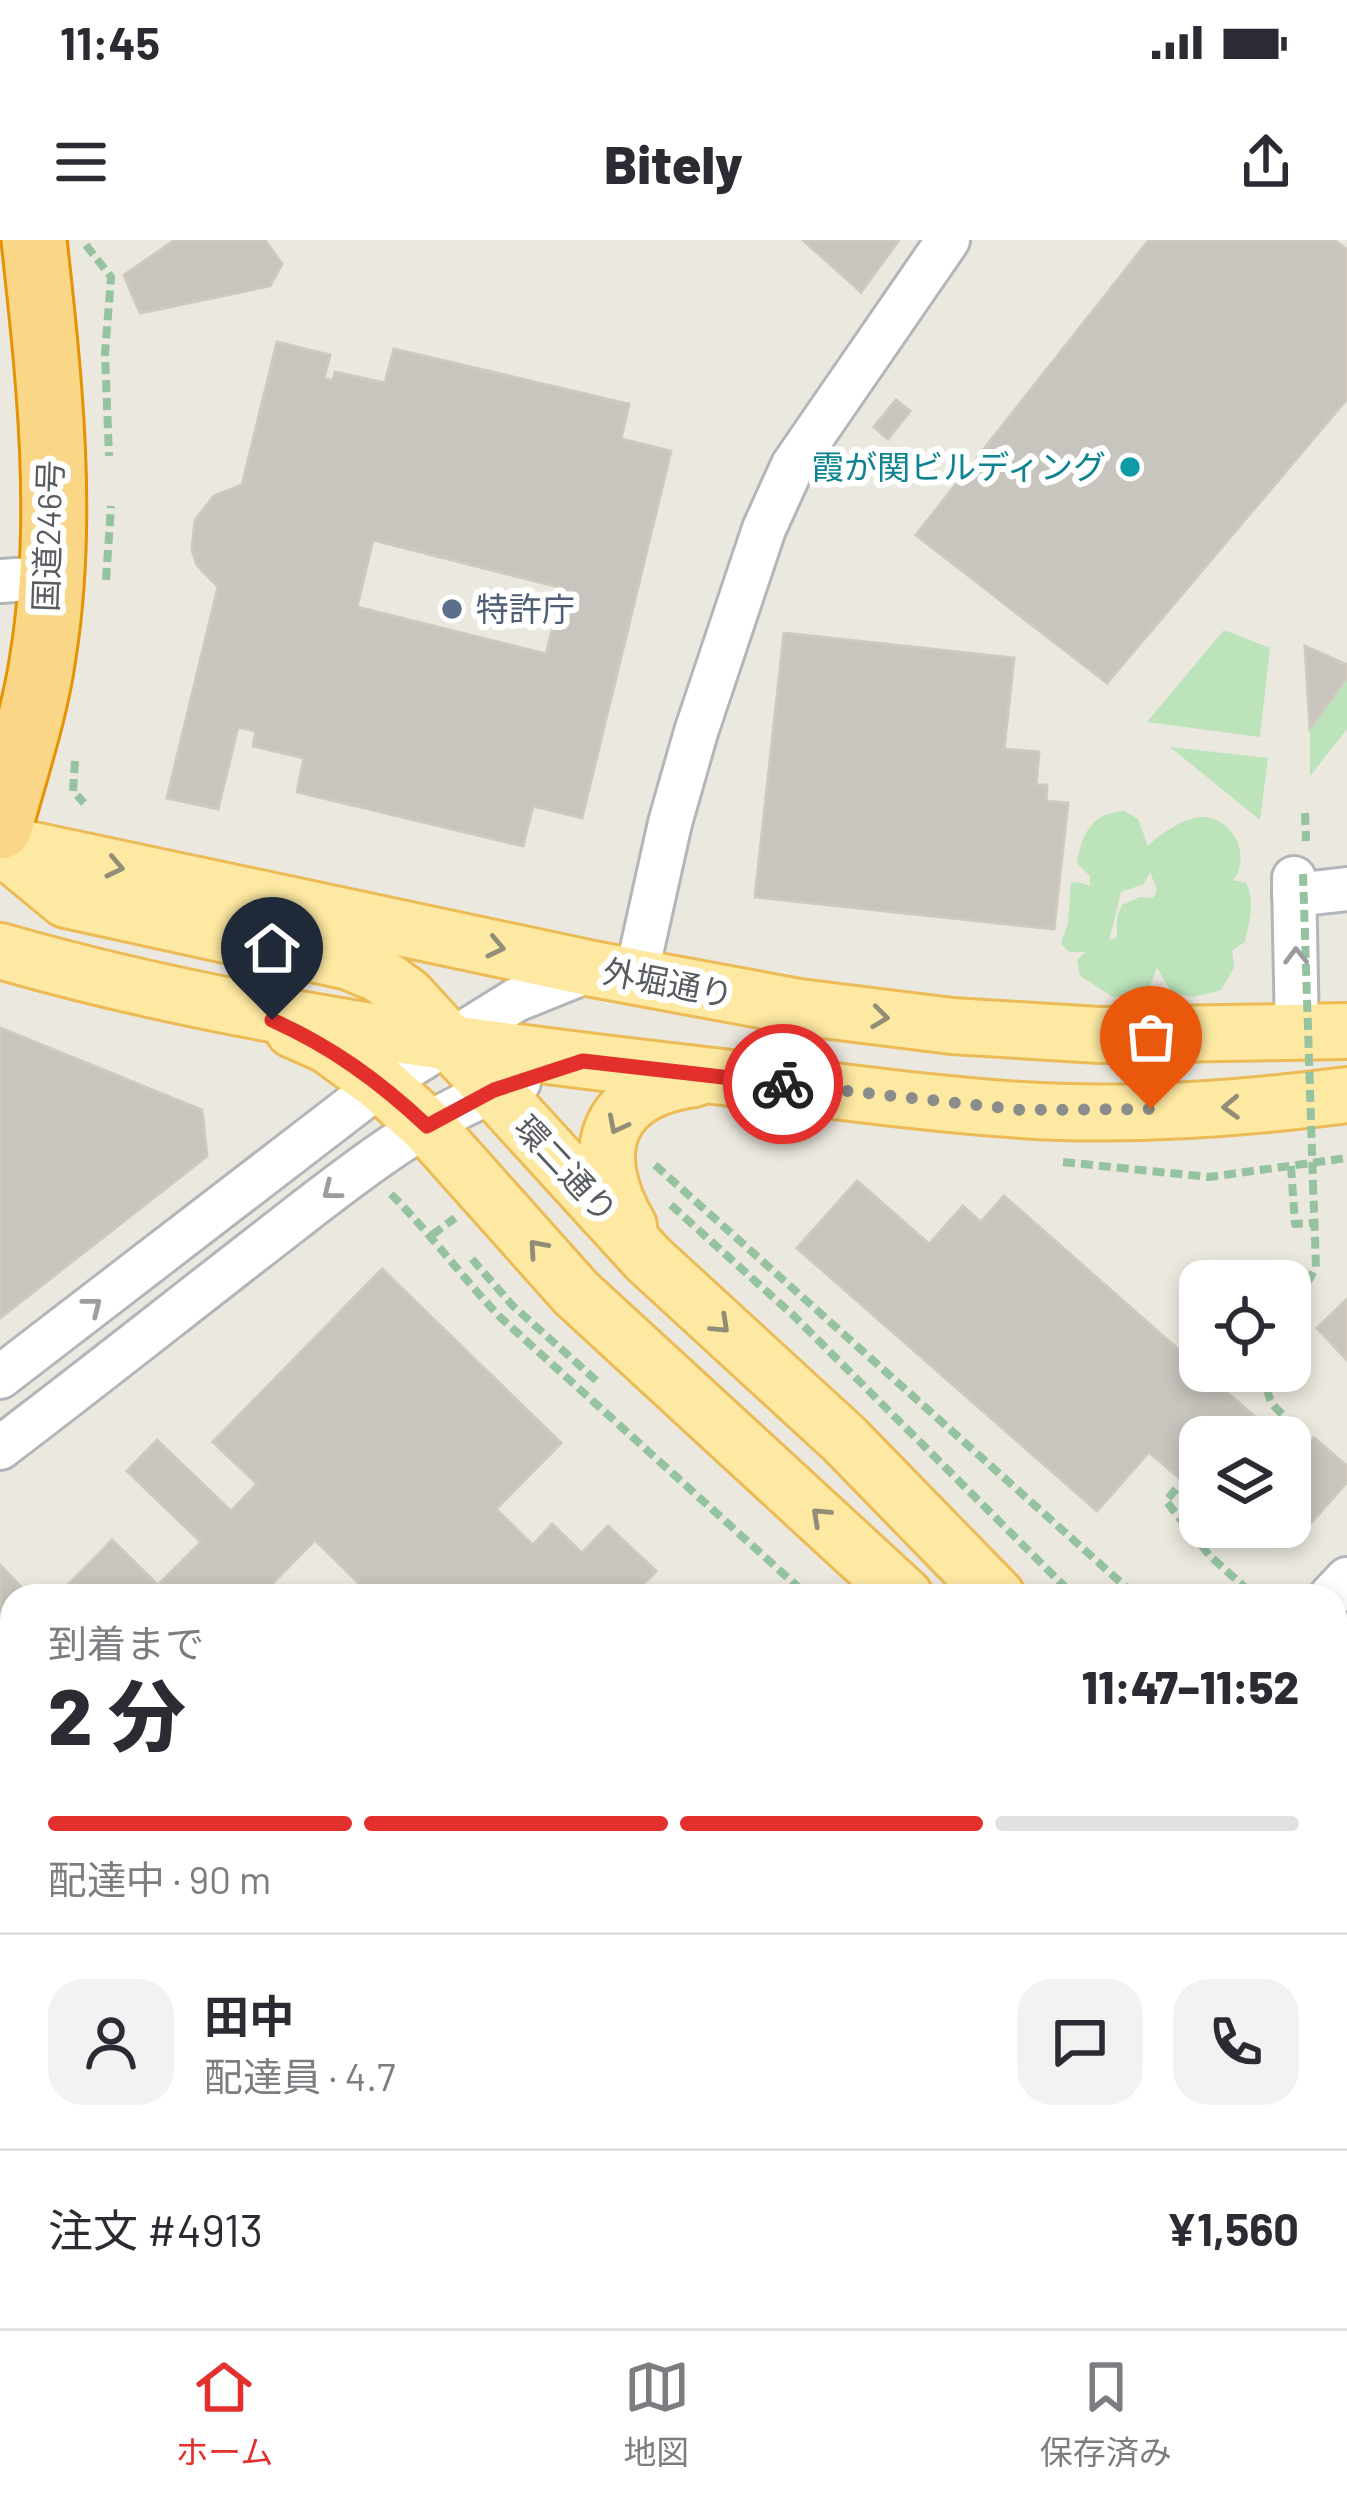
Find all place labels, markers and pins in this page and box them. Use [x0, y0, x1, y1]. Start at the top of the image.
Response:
place label: 霞が関ビルディング [811, 446, 1106, 486]
marker: 霞が関ビルディング [1117, 454, 1143, 480]
place label: 特許庁 [476, 588, 575, 628]
marker: 特許庁 [439, 596, 465, 622]
pin [221, 897, 323, 1020]
pin [1100, 986, 1202, 1109]

